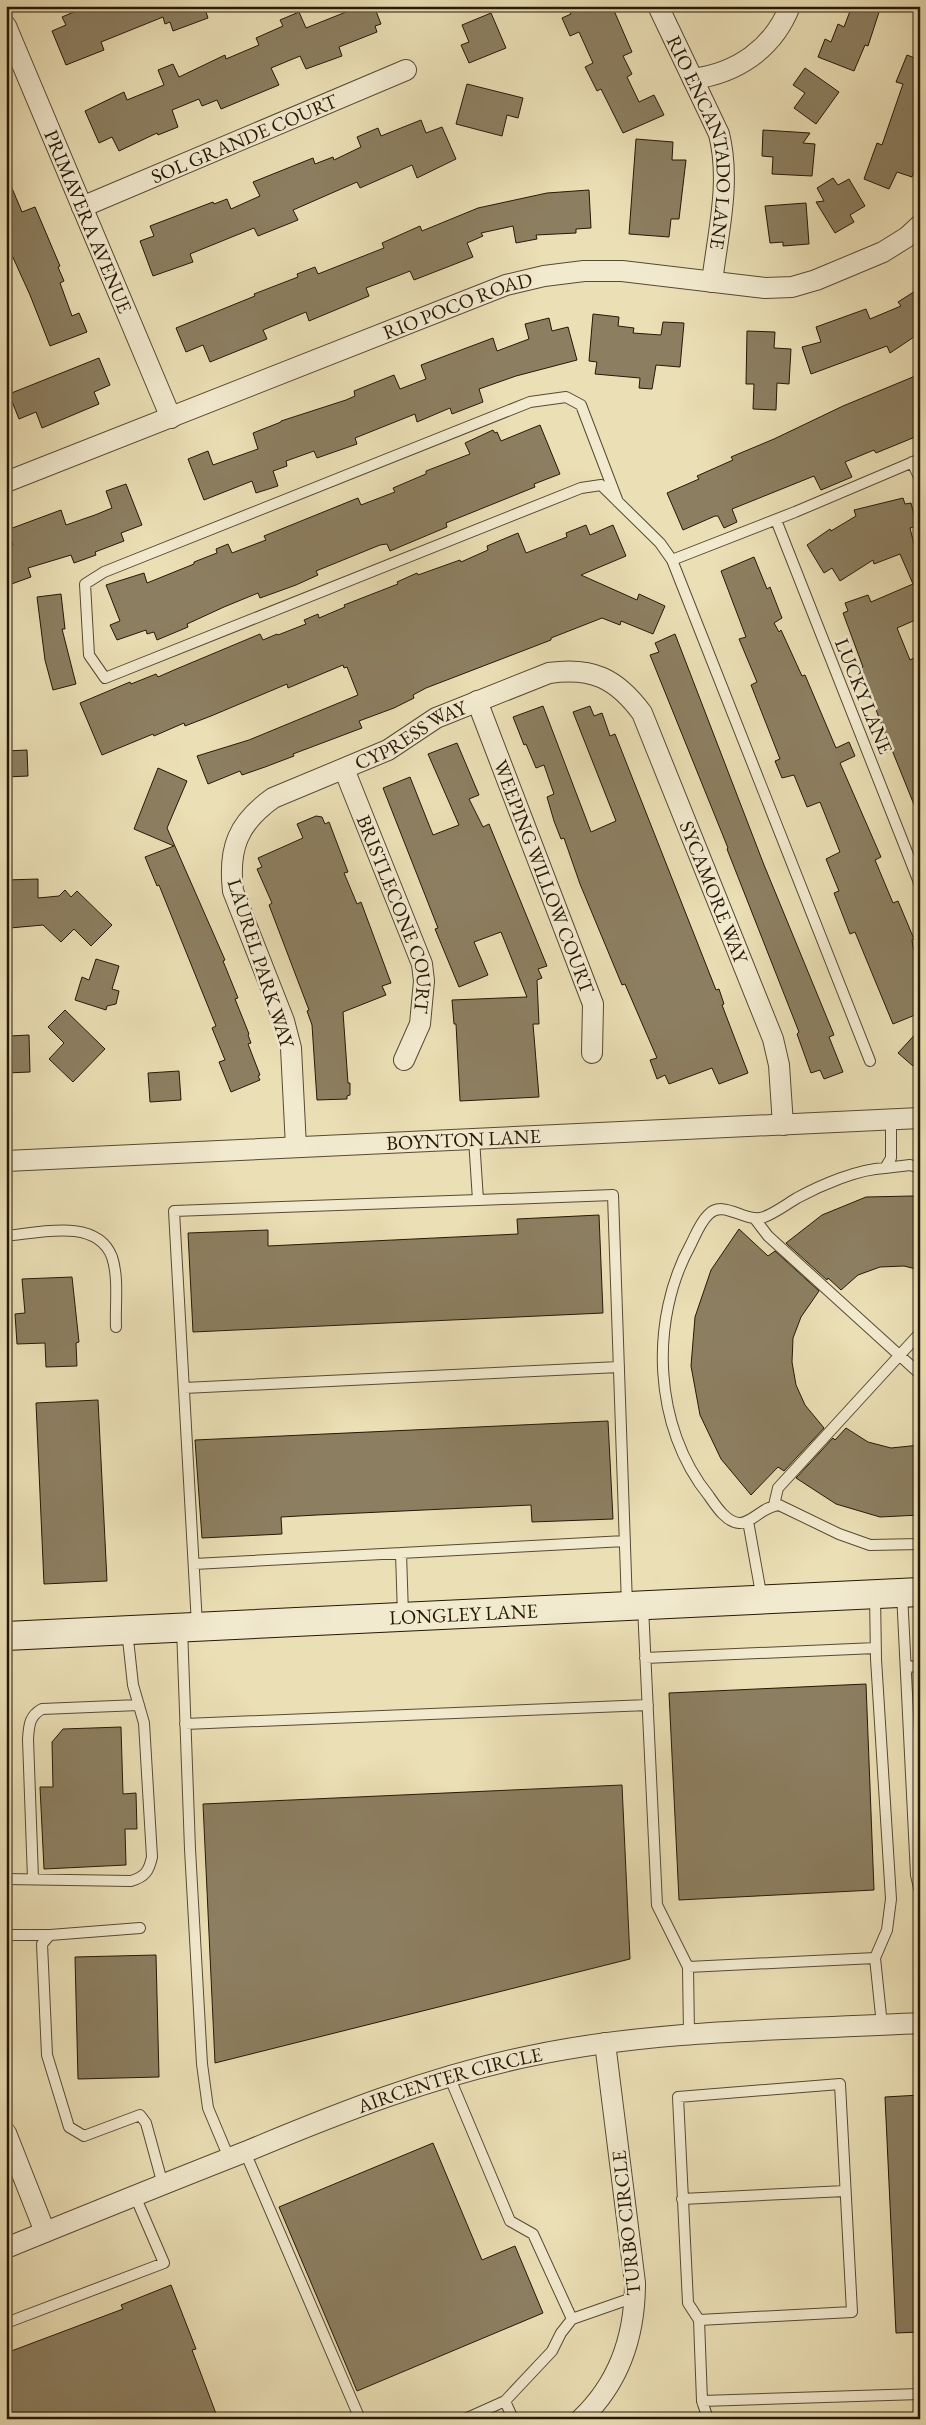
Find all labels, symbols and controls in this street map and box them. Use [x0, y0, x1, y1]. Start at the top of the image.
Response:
street label: RIO ENCANTADO LANE [661, 31, 737, 251]
street label: SOL GRANDE COURT [147, 87, 342, 189]
street label: PRIMAVERA AVENUE [38, 126, 138, 317]
street label: RIO POCO ROAD [379, 266, 535, 345]
street label: LUCKY LANE [829, 634, 899, 758]
street label: CYPRESS WAY [350, 694, 472, 776]
street label: WEEPING WILLOW COURT [488, 756, 601, 998]
street label: BRISTLECONE COURT [351, 811, 438, 1015]
street label: SYCAMORE WAY [674, 817, 755, 968]
street label: LAUREL PARK WAY [221, 875, 301, 1052]
street label: BOYNTON LANE [386, 1123, 541, 1156]
street label: LONGLEY LANE [389, 1597, 538, 1631]
street label: AIRCENTER CIRCLE [353, 2041, 544, 2120]
street label: TURBO CIRCLE [605, 2149, 647, 2297]

